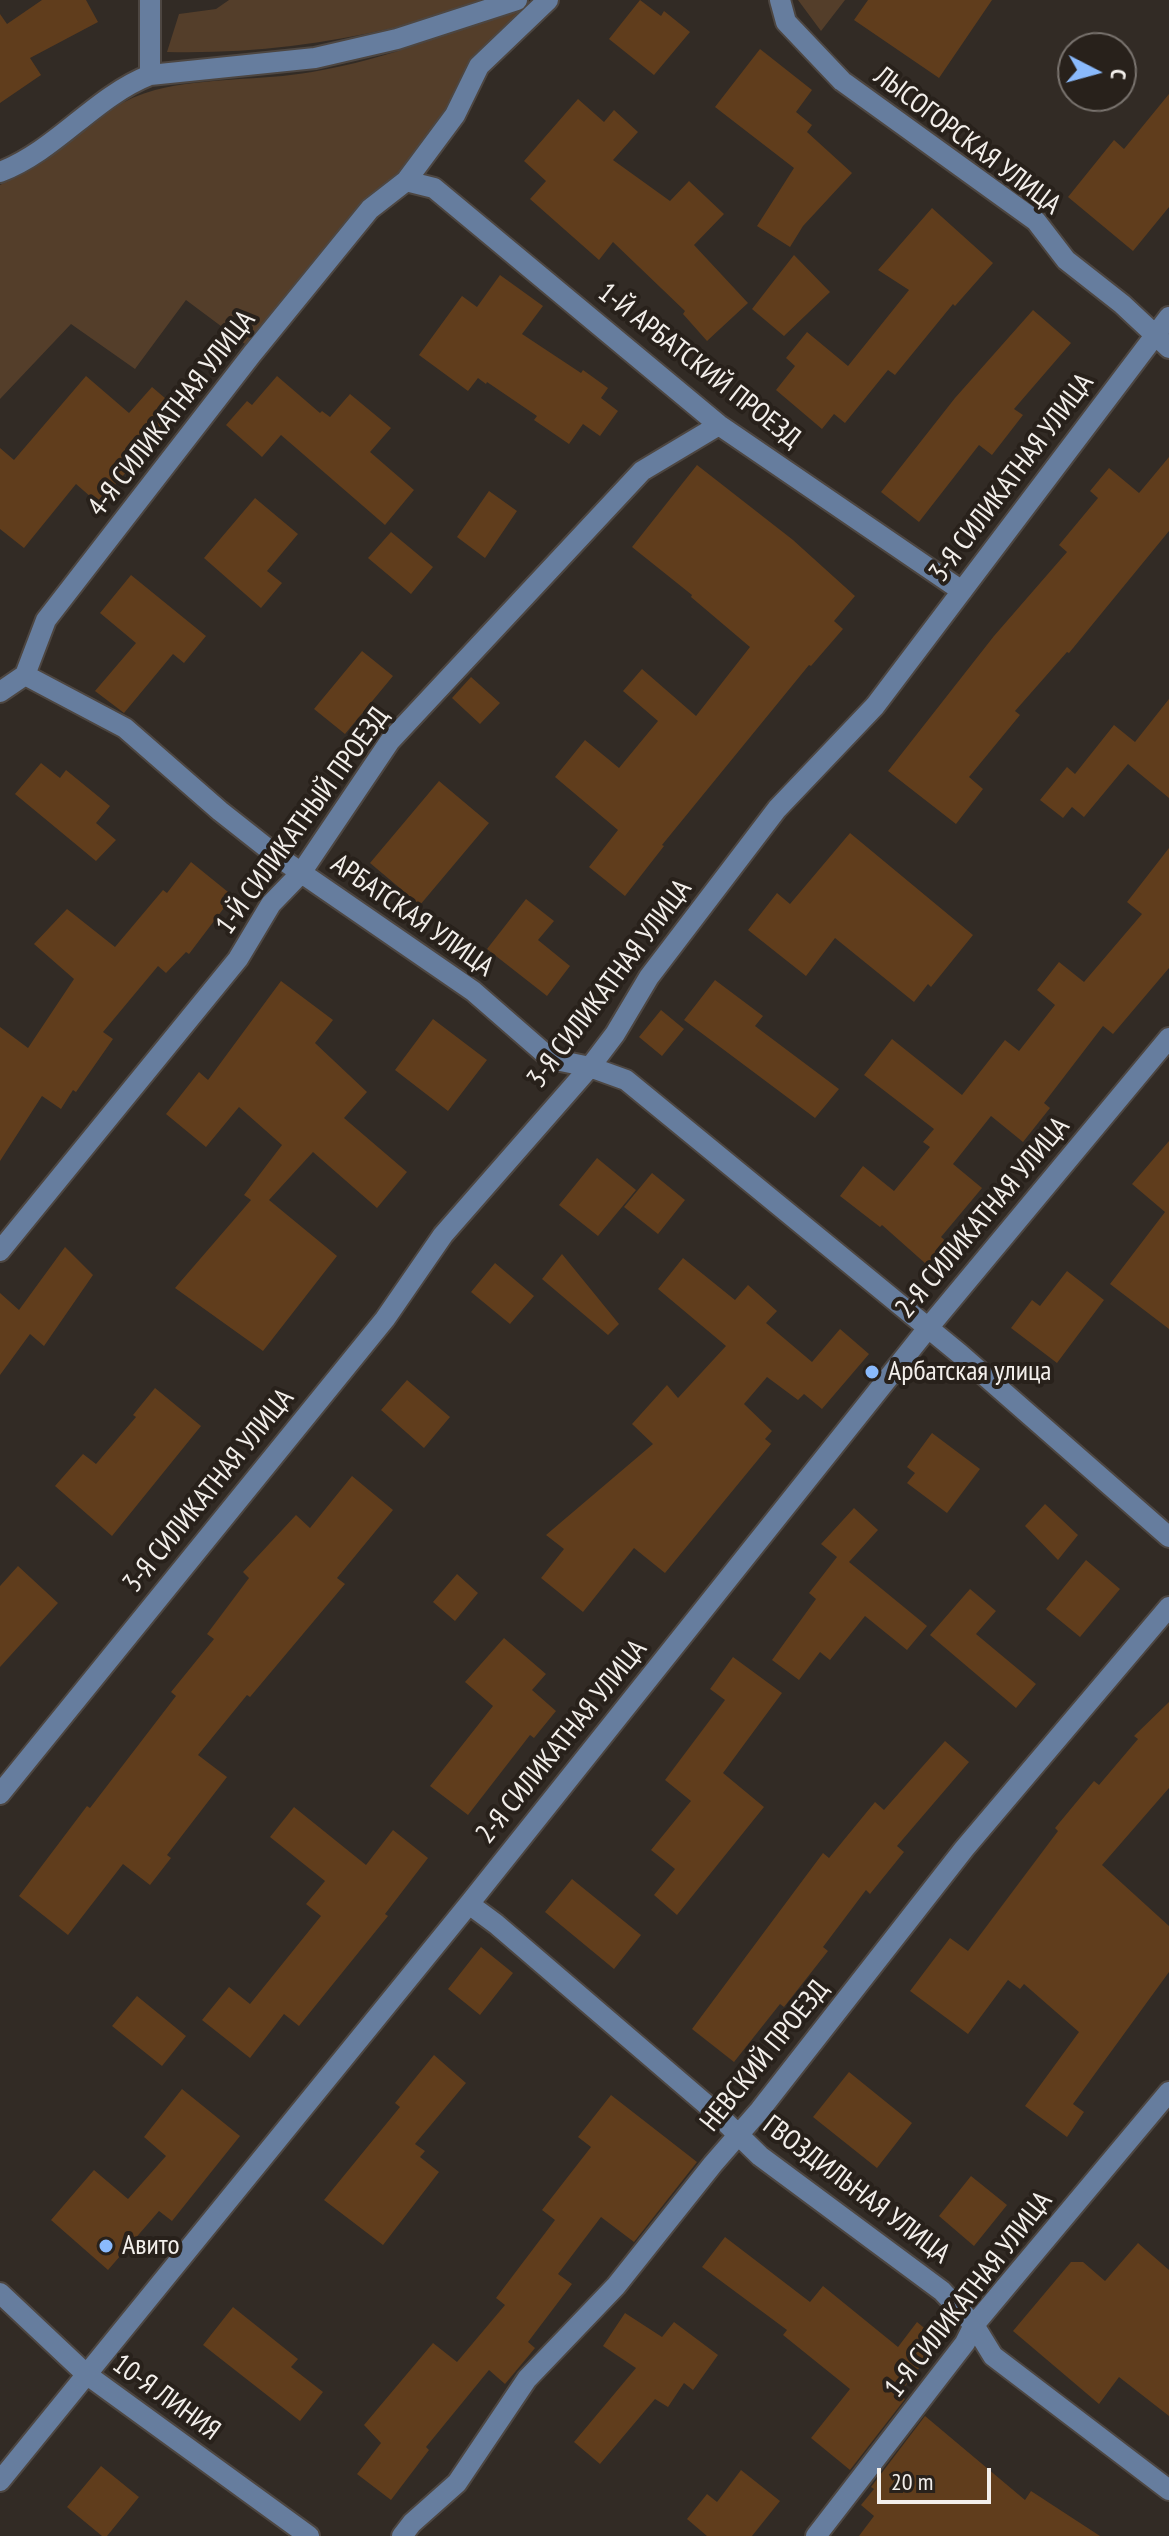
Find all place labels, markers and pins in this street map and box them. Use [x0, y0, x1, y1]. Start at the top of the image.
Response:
place label: Арбатская улица [888, 1355, 1052, 1389]
marker: Арбатская улица [863, 1363, 881, 1381]
place label: Авито [122, 2229, 180, 2263]
marker: Авито [97, 2237, 115, 2255]

